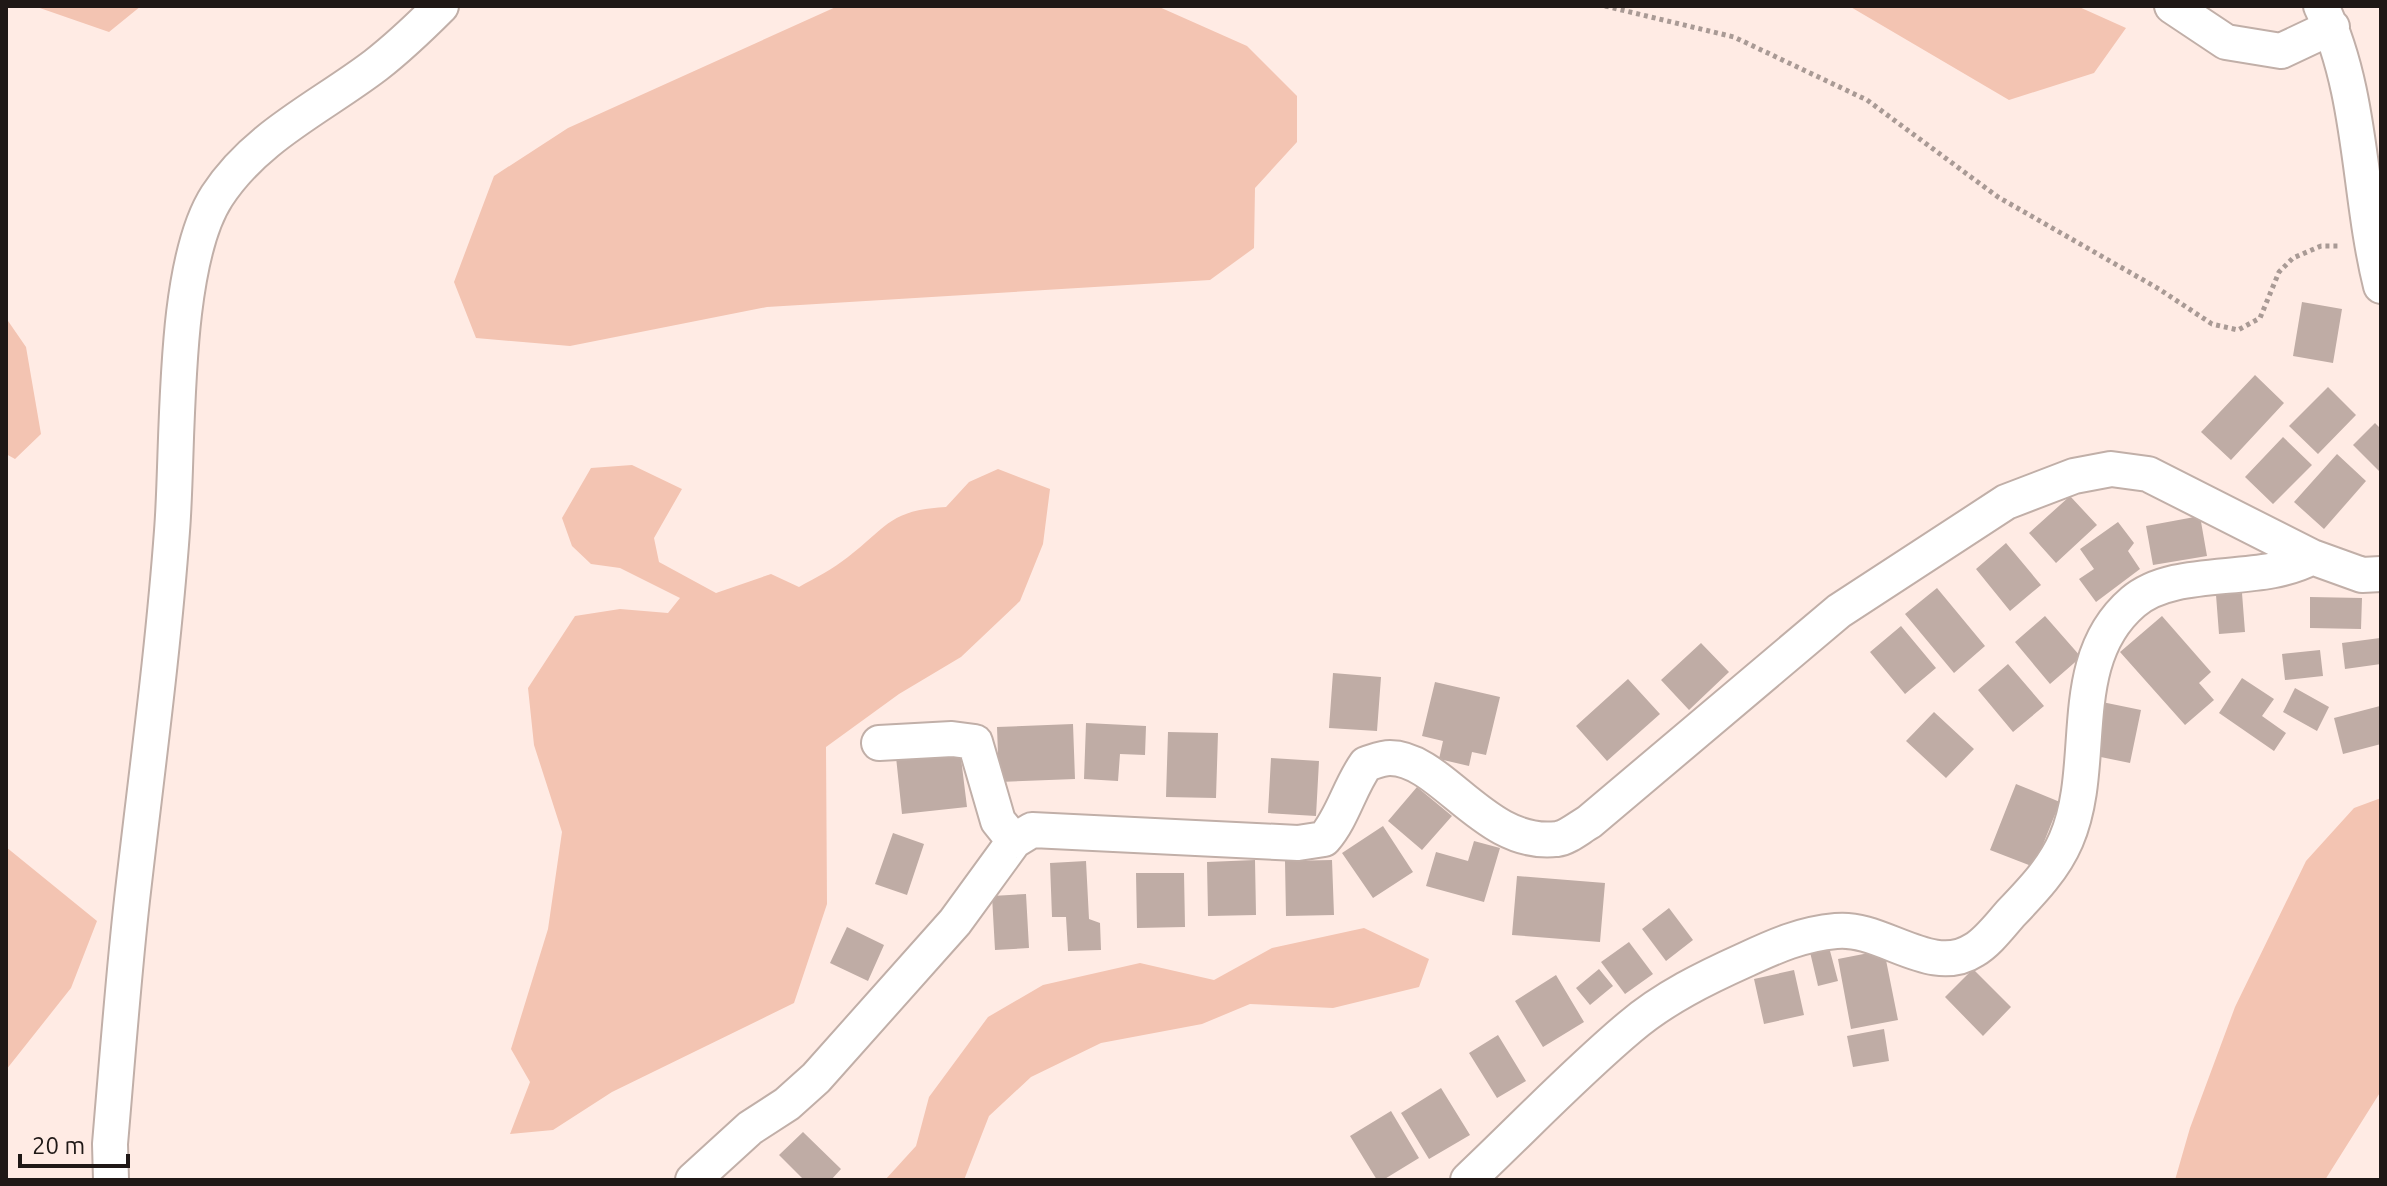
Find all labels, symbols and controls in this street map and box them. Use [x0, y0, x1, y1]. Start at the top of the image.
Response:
scale bar [20, 1118, 128, 1168]
text: 20 m [32, 1132, 85, 1159]

